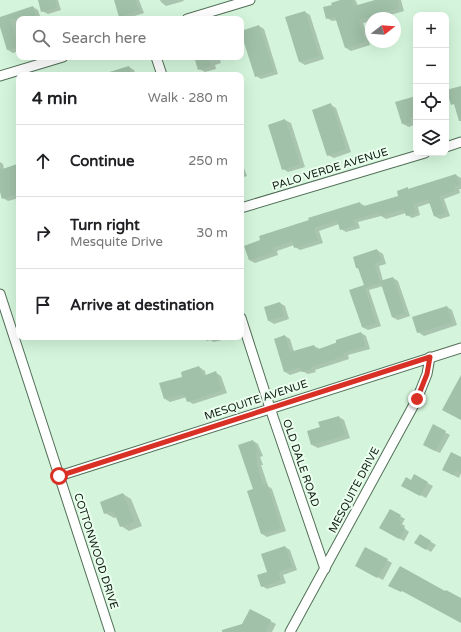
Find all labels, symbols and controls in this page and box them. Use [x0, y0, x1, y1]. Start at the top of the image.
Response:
north arrow [365, 12, 401, 48]
map controls [413, 12, 449, 156]
button: + [413, 12, 449, 48]
search box [16, 16, 244, 60]
icon: search [30, 27, 52, 49]
text: Search here [62, 29, 146, 47]
button: − [413, 48, 449, 84]
button: locate [413, 84, 449, 120]
text: 4 min [32, 88, 77, 109]
text: Walk · 280 m [148, 90, 228, 106]
button: layers [413, 120, 449, 156]
street label: PALO VERDE AVENUE [271, 145, 389, 193]
icon: ahead [32, 150, 54, 172]
text: Continue [70, 152, 134, 170]
text: 250 m [188, 153, 228, 169]
text: Turn right [70, 216, 140, 234]
icon: right [32, 222, 54, 244]
text: 30 m [196, 225, 228, 241]
text: Mesquite Drive [70, 234, 163, 250]
icon: arrive [32, 294, 54, 316]
text: Arrive at destination [70, 296, 214, 314]
street label: MESQUITE AVENUE [203, 377, 309, 423]
route end [408, 390, 426, 408]
street label: OLD DALE ROAD [280, 417, 322, 509]
street label: MESQUITE DRIVE [326, 445, 382, 535]
route start [50, 467, 68, 485]
street label: COTTONWOOD DRIVE [71, 491, 121, 611]

